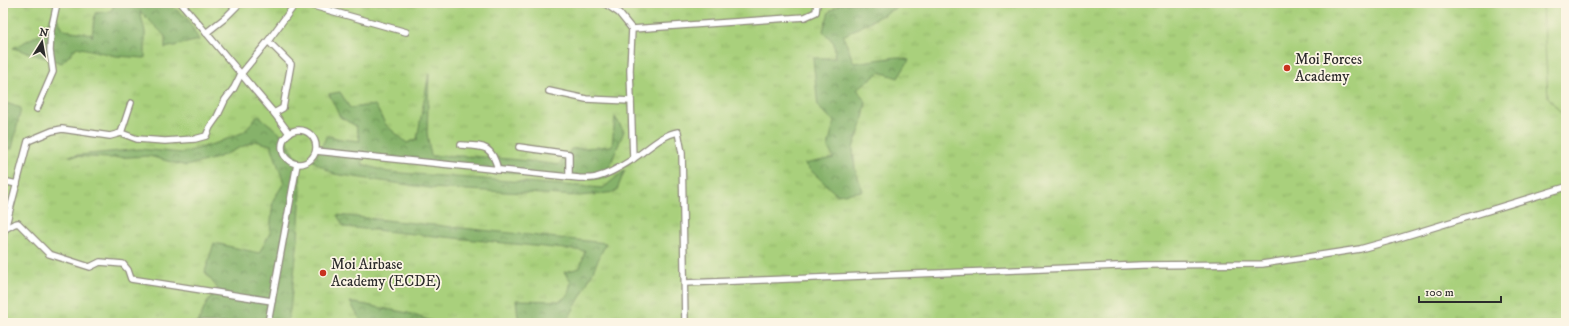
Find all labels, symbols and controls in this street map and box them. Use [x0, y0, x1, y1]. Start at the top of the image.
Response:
north arrow [22, 22, 62, 62]
text: N [38, 25, 49, 41]
place label: Moi Forces Academy [1295, 50, 1362, 86]
marker: Moi Forces Academy [1282, 63, 1292, 73]
place label: Moi Airbase Academy (ECDE) [331, 255, 441, 291]
marker: Moi Airbase Academy (ECDE) [318, 268, 328, 278]
scale bar [1419, 278, 1501, 304]
text: 100 m [1425, 285, 1454, 300]

